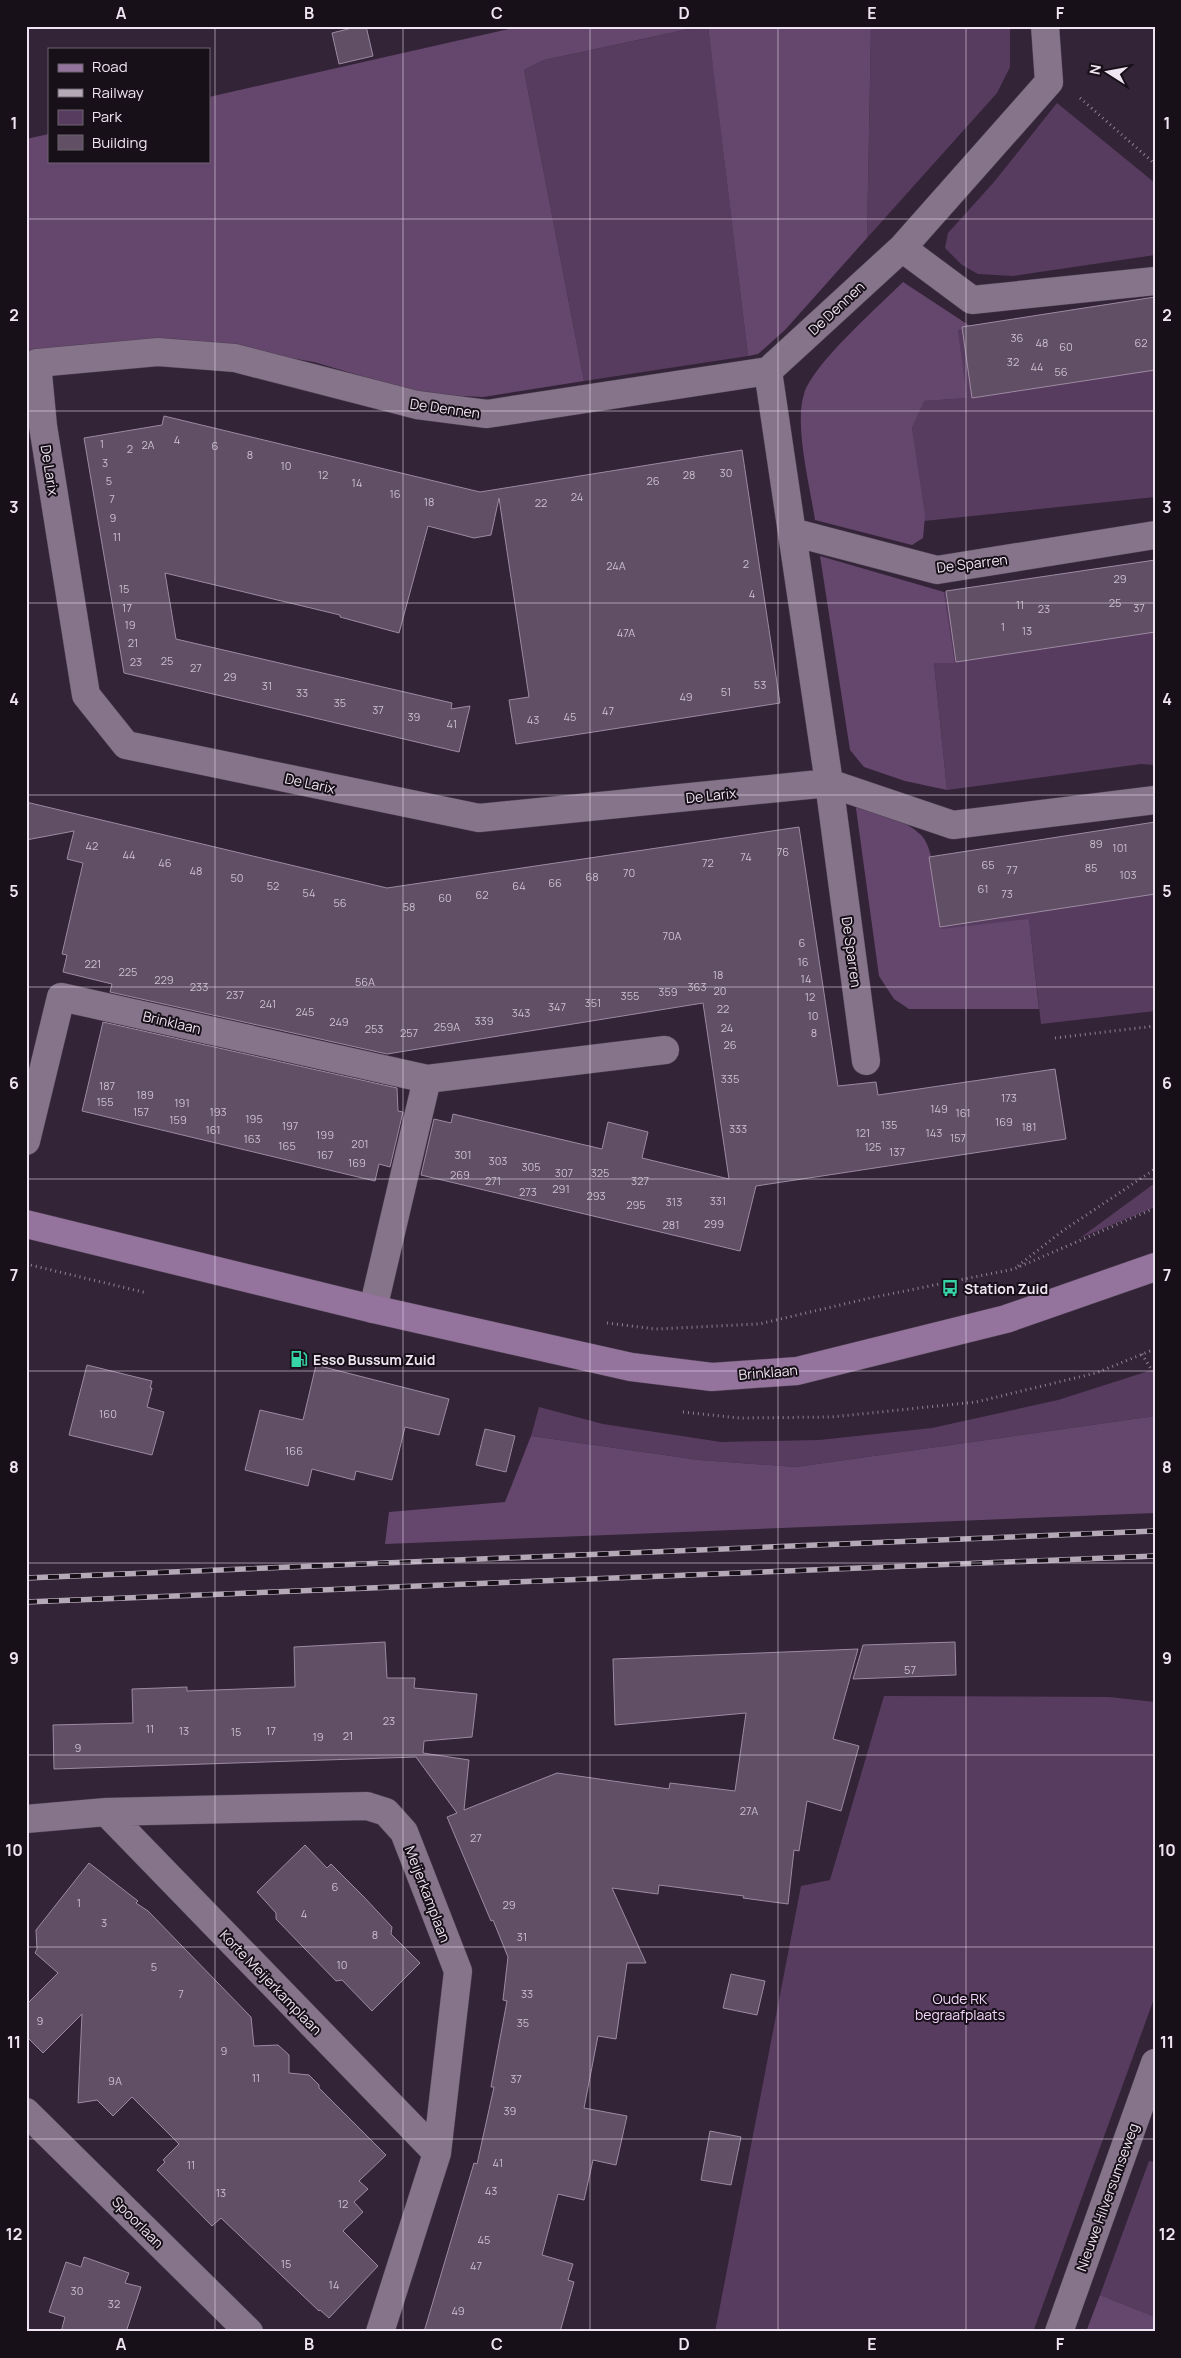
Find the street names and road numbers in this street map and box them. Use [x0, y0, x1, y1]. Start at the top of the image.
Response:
street label: De Dennen [804, 277, 868, 339]
street label: De Dennen [409, 394, 481, 422]
street label: De Larix [37, 443, 63, 497]
street label: De Sparren [935, 549, 1009, 577]
street label: De Larix [283, 768, 338, 798]
street label: De Larix [685, 783, 738, 807]
street label: De Sparren [838, 915, 866, 989]
street label: Brinklaan [141, 1006, 203, 1038]
street label: Brinklaan [738, 1360, 798, 1384]
street label: Meijerkamplaan [401, 1843, 455, 1945]
street label: Korte Meijerkamplaan [216, 1925, 326, 2039]
street label: Nieuwe Hilversumseweg [1071, 2120, 1143, 2274]
street label: Spoorlaan [108, 2192, 168, 2252]

